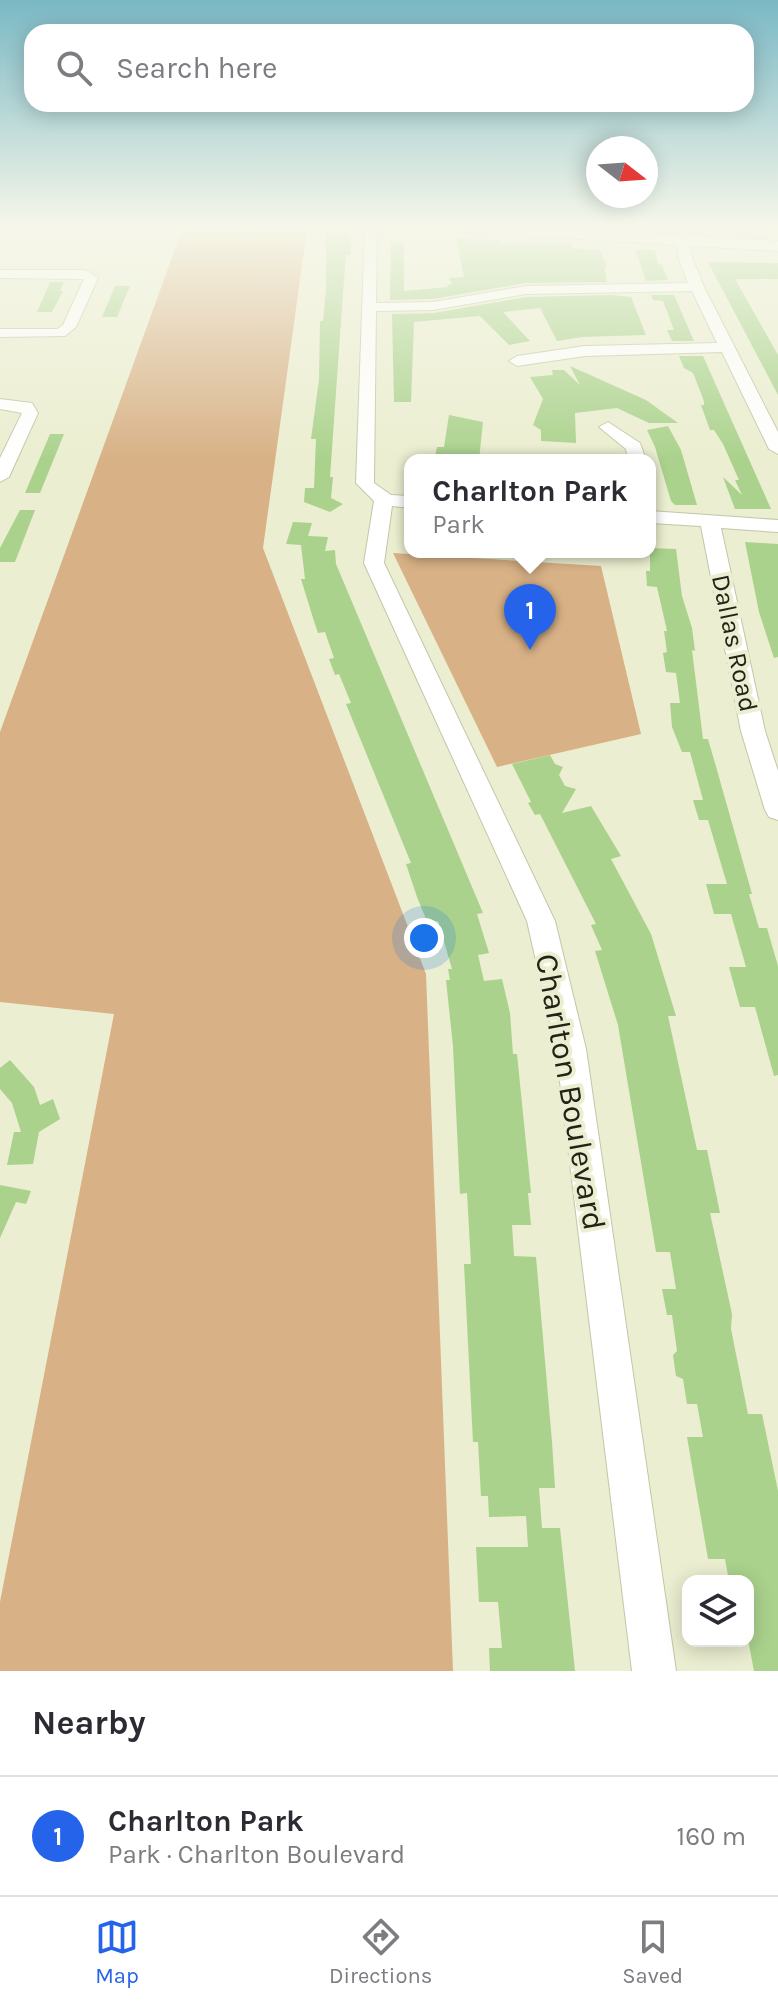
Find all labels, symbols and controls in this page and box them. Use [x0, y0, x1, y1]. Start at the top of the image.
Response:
search box [24, 24, 754, 112]
icon: search [52, 46, 96, 90]
text: Search here [116, 50, 277, 86]
north arrow [586, 136, 658, 208]
popup [404, 454, 656, 558]
text: Charlton Park [432, 473, 628, 509]
text: Park [432, 509, 485, 540]
street label: Dallas Road [705, 571, 764, 715]
pin: 1 [504, 584, 556, 650]
your location [404, 918, 444, 958]
street label: Charlton Boulevard [528, 951, 613, 1233]
map controls [682, 1575, 754, 1647]
button: layers [682, 1575, 754, 1647]
text: Nearby [32, 1703, 146, 1743]
text: Charlton Park [108, 1803, 304, 1839]
text: 1 [53, 1821, 63, 1852]
text: 160 m [677, 1821, 746, 1852]
text: Park · Charlton Boulevard [108, 1839, 405, 1870]
tab: Map [95, 1915, 139, 1989]
tab: Directions [329, 1915, 432, 1989]
tab: Saved [622, 1915, 683, 1989]

